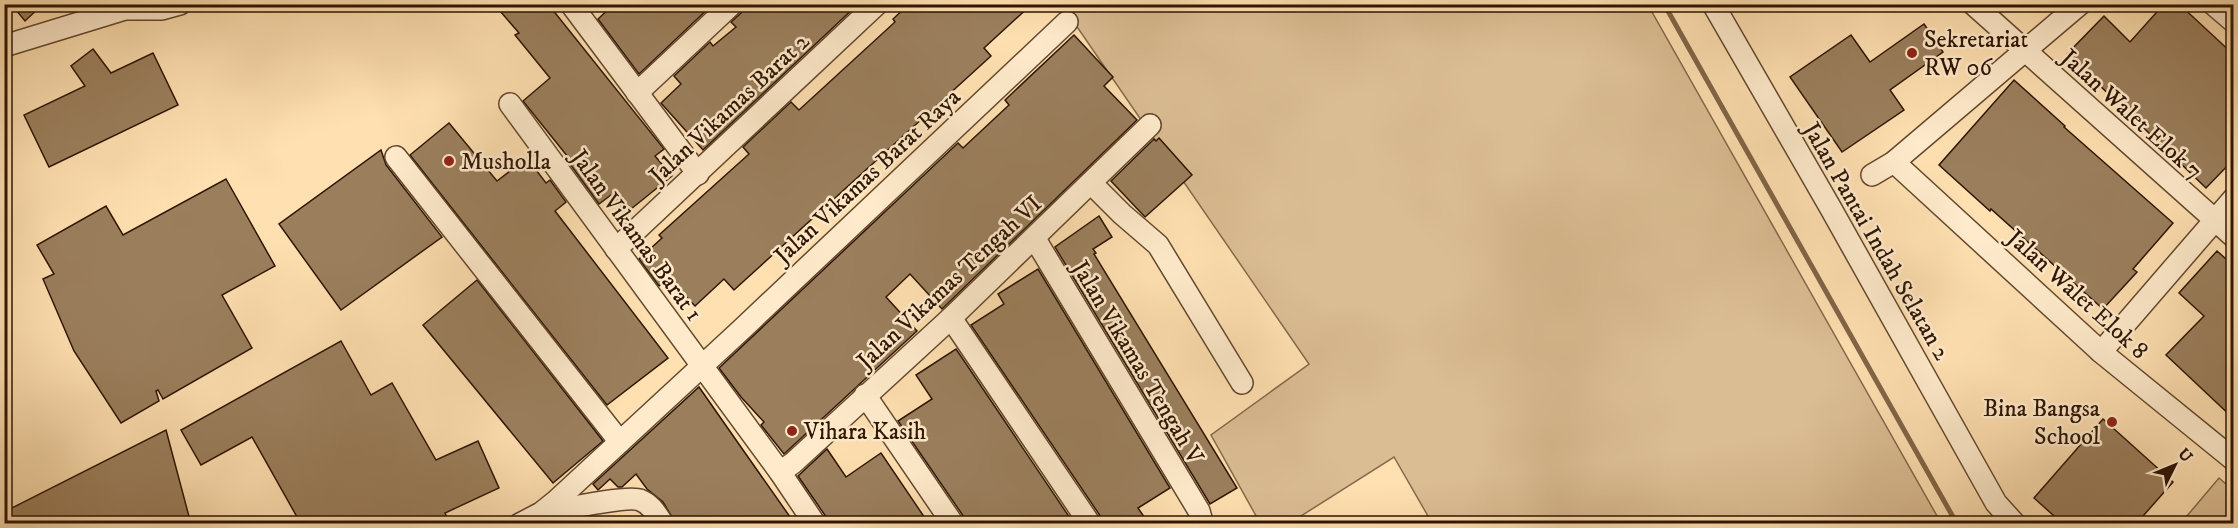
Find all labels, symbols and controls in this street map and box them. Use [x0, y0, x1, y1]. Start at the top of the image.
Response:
place label: Sekretariat RW 06 [1924, 25, 2028, 83]
street label: Jalan Vikamas Barat 2 [642, 27, 816, 192]
street label: Jalan Walet Elok 7 [2053, 42, 2208, 186]
marker: Sekretariat RW 06 [1905, 46, 1919, 60]
street label: Jalan Vikamas Barat Raya [767, 82, 968, 272]
street label: Jalan Pantai Indah Selatan 2 [1795, 115, 1957, 366]
street label: Jalan Vikamas Barat 1 [563, 142, 709, 327]
place label: Musholla [461, 147, 552, 177]
marker: Musholla [442, 154, 456, 168]
street label: Jalan Vikamas Tengah VI [850, 189, 1048, 378]
street label: Jalan Walet Elok 8 [1999, 222, 2154, 366]
street label: Jalan Vikamas Tengah V [1063, 254, 1210, 470]
place label: Bina Bangsa School [1983, 394, 2101, 452]
marker: Bina Bangsa School [2105, 415, 2119, 429]
place label: Vihara Kasih [803, 417, 927, 447]
marker: Vihara Kasih [785, 424, 799, 438]
north arrow [2145, 435, 2205, 495]
text: U [2174, 444, 2197, 467]

